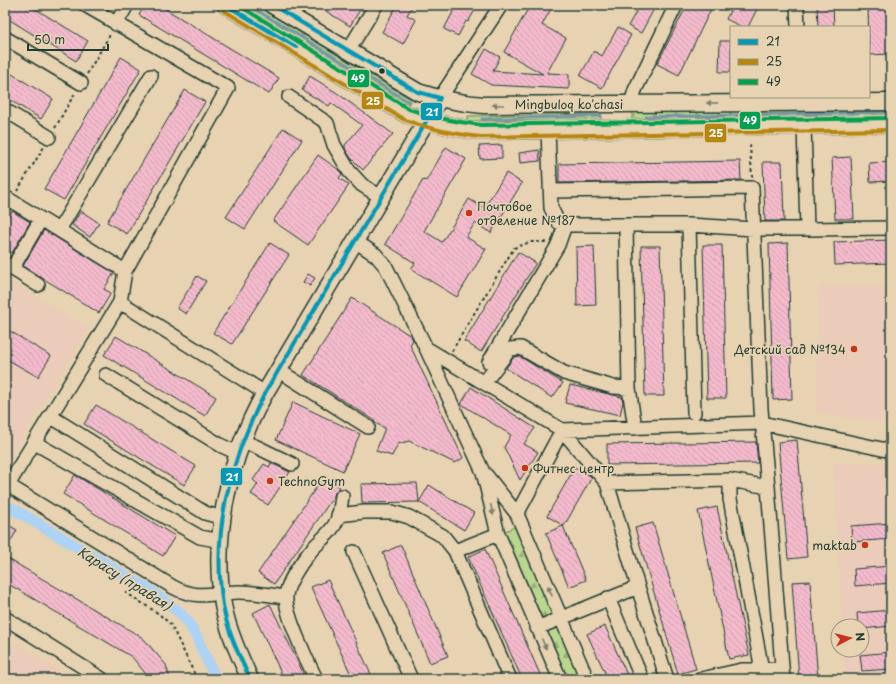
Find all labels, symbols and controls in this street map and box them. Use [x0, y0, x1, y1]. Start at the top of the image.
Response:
scale bar [28, 26, 108, 52]
legend [730, 26, 870, 98]
text: 50 m [34, 30, 65, 48]
text: 21 [766, 32, 780, 50]
text: 25 [766, 52, 782, 70]
unlabelled marker [377, 66, 387, 76]
line badge: 49 [347, 69, 370, 88]
text: 49 [351, 69, 365, 86]
text: 49 [766, 72, 781, 90]
line badge: 25 [361, 91, 384, 110]
text: 25 [366, 92, 380, 109]
street label: Mingbuloq ko'chasi [515, 95, 623, 113]
one-way arrow [705, 100, 718, 106]
line badge: 21 [420, 102, 443, 121]
one-way arrow [491, 102, 504, 108]
text: 21 [426, 103, 438, 120]
line badge: 49 [739, 111, 761, 130]
text: 49 [743, 111, 757, 128]
line badge: 25 [704, 123, 727, 143]
text: 25 [709, 124, 723, 141]
place label: Почтовое отделение №187 [477, 197, 575, 229]
marker: Почтовое отделение №187 [464, 208, 474, 218]
place label: Детский сад №134 [733, 340, 846, 358]
marker: Детский сад №134 [849, 344, 859, 354]
place label: Фитнес центр [533, 459, 614, 477]
marker: Фитнес центр [520, 463, 530, 473]
line badge: 21 [220, 467, 243, 486]
text: 21 [226, 468, 238, 485]
place label: TechnoGym [278, 472, 345, 490]
marker: TechnoGym [265, 476, 275, 486]
one-way arrow [490, 504, 496, 517]
place label: maktab [812, 536, 857, 554]
marker: maktab [860, 540, 870, 550]
water label: Карасу (правая) [74, 542, 176, 615]
one-way arrow [547, 586, 553, 597]
north arrow [830, 618, 870, 658]
text: N [851, 631, 869, 642]
one-way arrow [542, 639, 548, 651]

